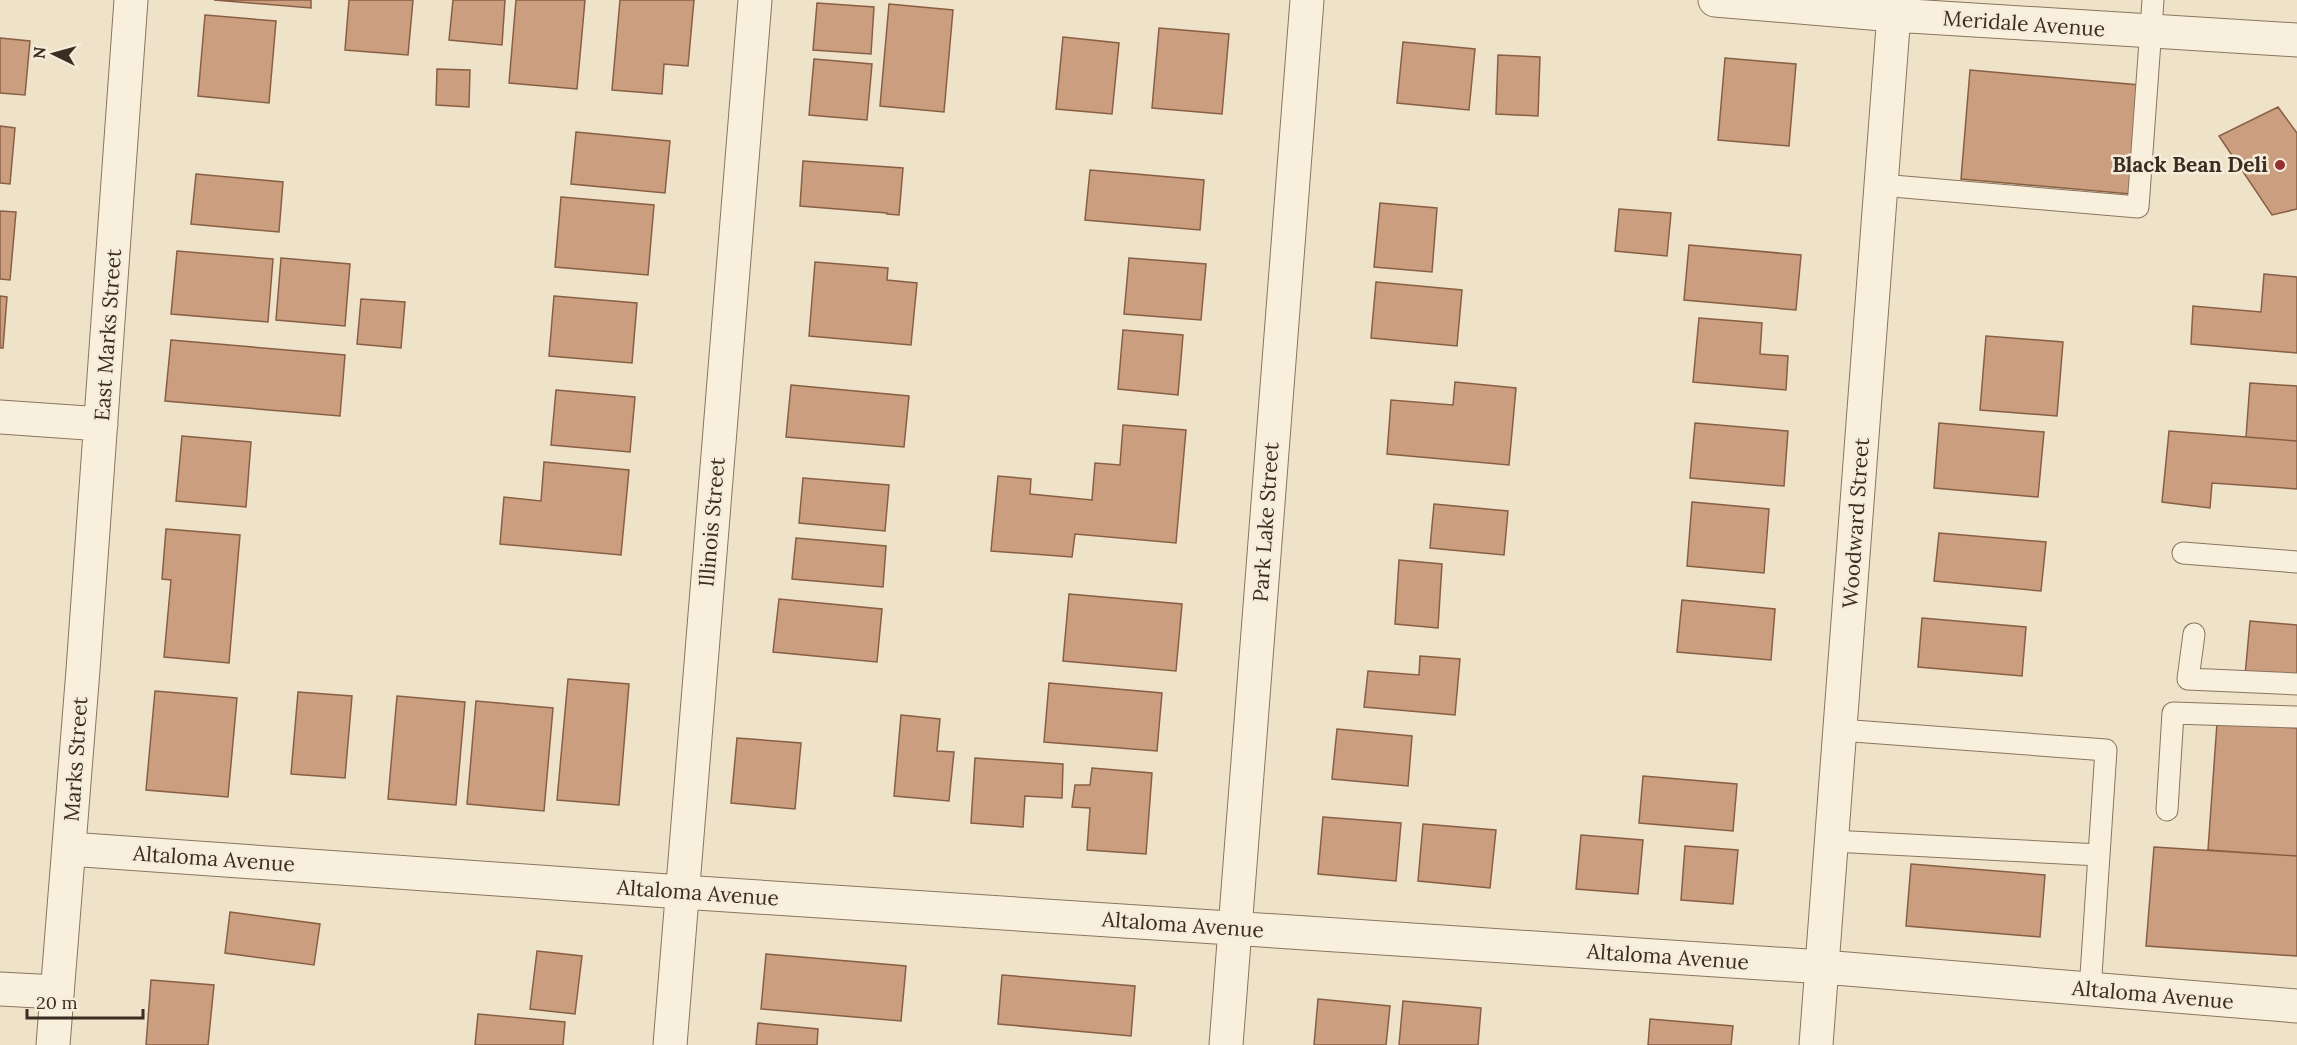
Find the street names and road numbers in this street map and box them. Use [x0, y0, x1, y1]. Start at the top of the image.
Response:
street label: Meridale Avenue [1942, 4, 2106, 43]
street label: East Marks Street [88, 247, 127, 422]
street label: Woodward Street [1836, 436, 1875, 609]
street label: Park Lake Street [1246, 440, 1285, 603]
street label: Illinois Street [692, 455, 731, 588]
street label: Marks Street [58, 695, 93, 822]
street label: Altaloma Avenue [131, 839, 296, 878]
street label: Altaloma Avenue [615, 873, 780, 912]
street label: Altaloma Avenue [1100, 905, 1265, 944]
street label: Altaloma Avenue [1585, 937, 1750, 976]
street label: Altaloma Avenue [2070, 974, 2235, 1015]

